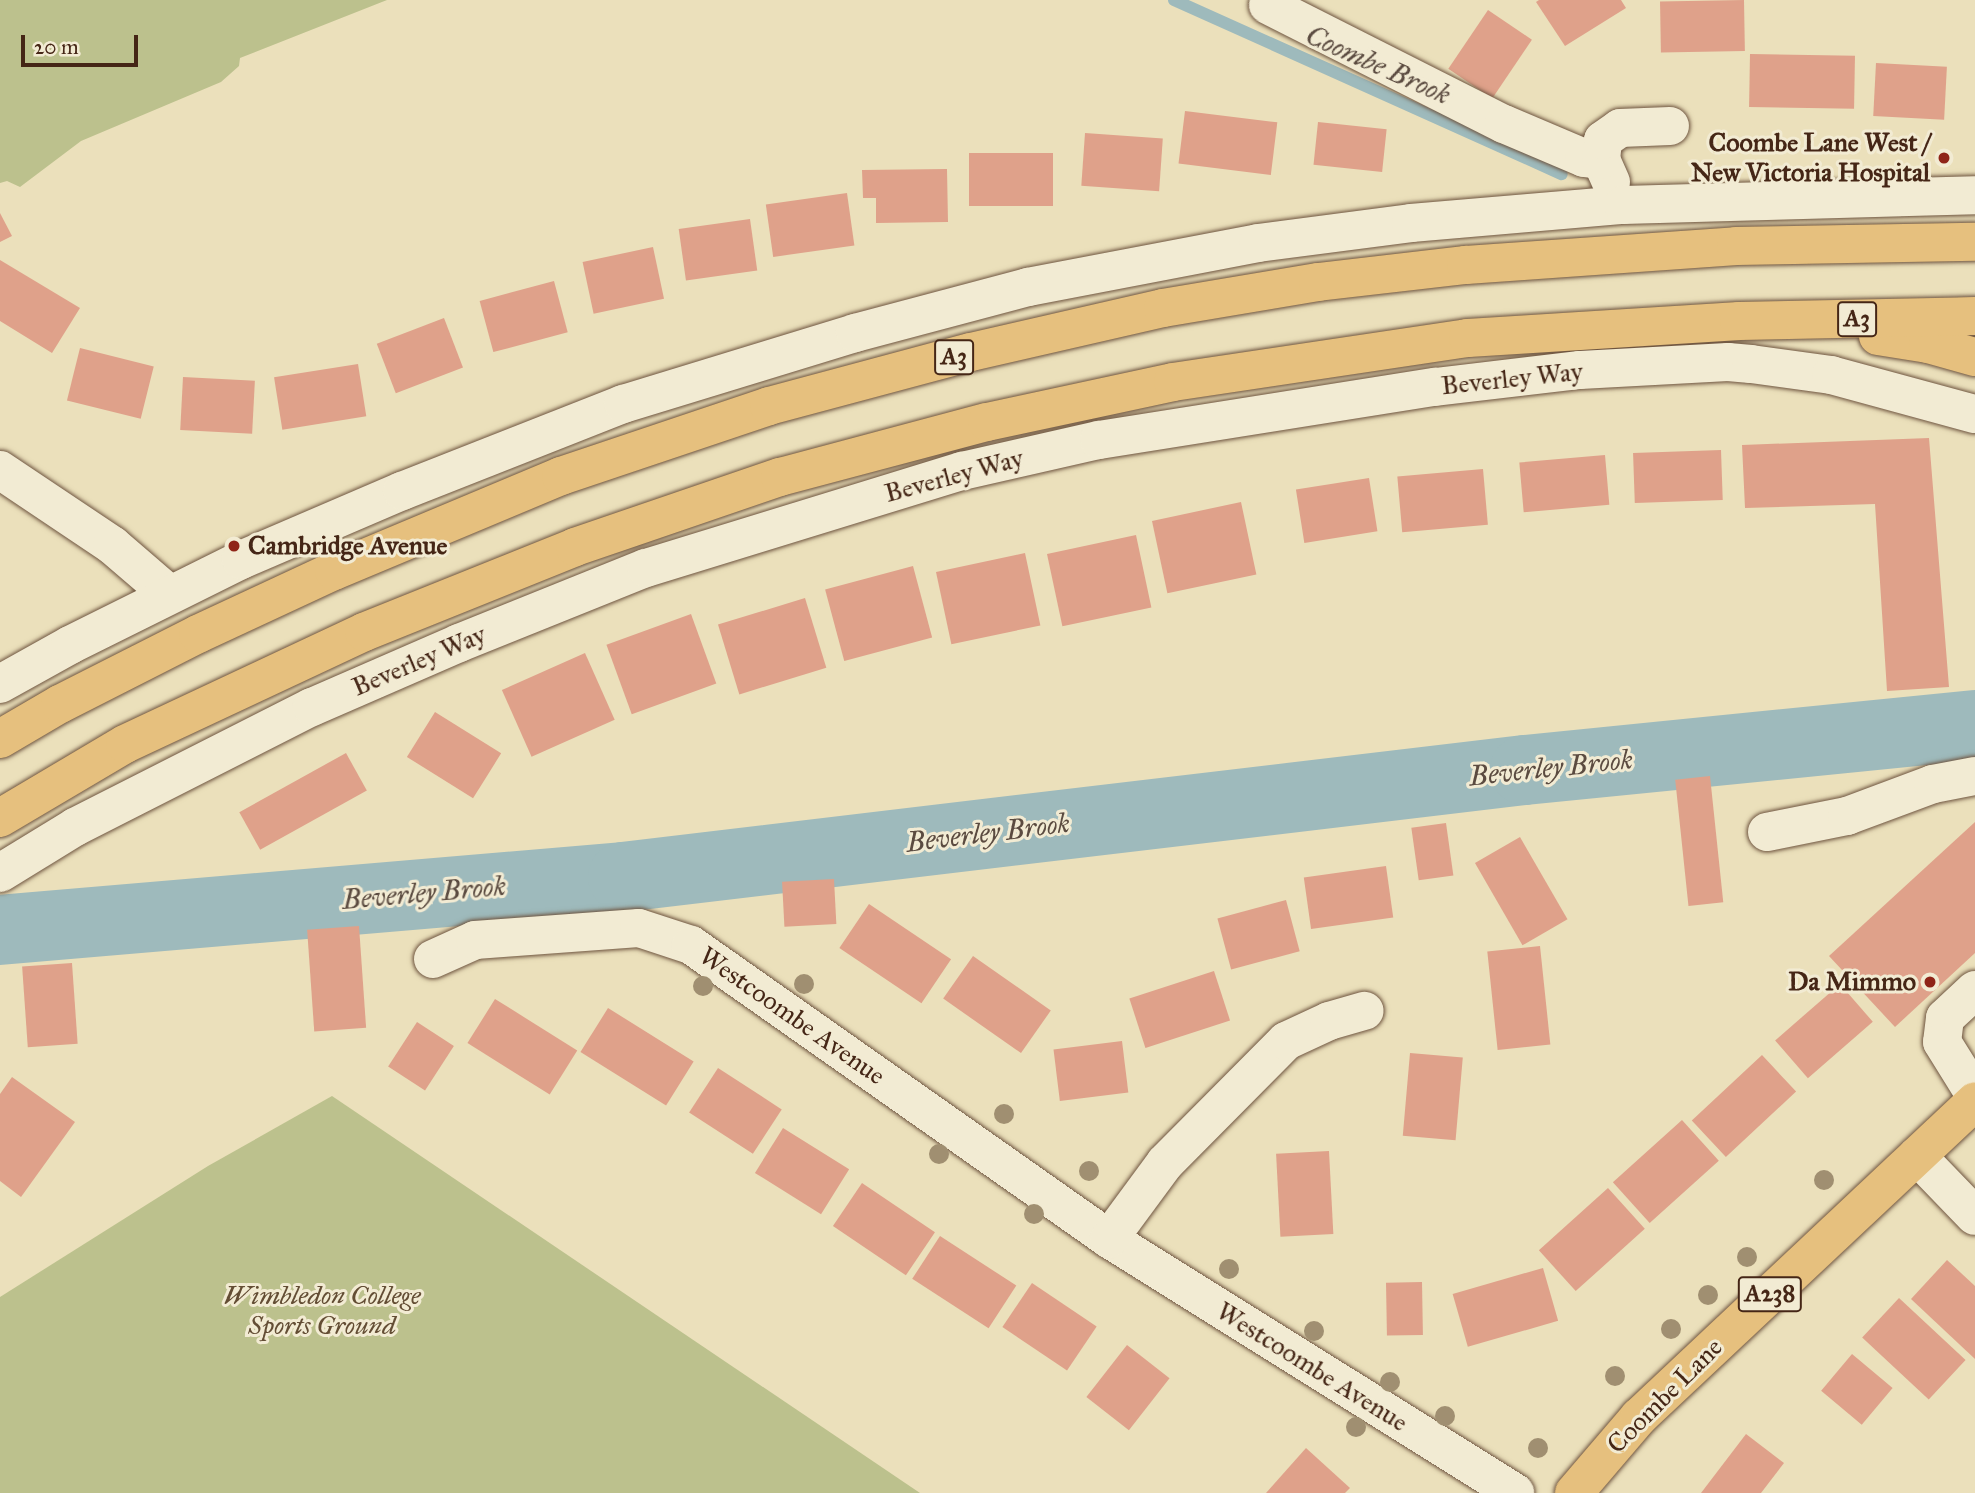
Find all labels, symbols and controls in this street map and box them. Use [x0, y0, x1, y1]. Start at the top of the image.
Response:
water label: Coombe Brook [1300, 18, 1456, 112]
scale bar [24, 21, 142, 65]
text: 20 m [34, 34, 79, 60]
place label: Coombe Lane West / New Victoria Hospital [1691, 127, 1930, 188]
marker: Coombe Lane West / New Victoria Hospital [1936, 150, 1952, 166]
road number: A3 [1836, 298, 1878, 340]
road number: A3 [933, 336, 975, 378]
street label: Beverley Way [1440, 356, 1584, 402]
street label: Beverley Way [881, 443, 1027, 509]
place label: Cambridge Avenue [248, 530, 447, 562]
marker: Cambridge Avenue [226, 538, 242, 554]
street label: Beverley Way [347, 619, 491, 703]
water label: Beverley Brook [1468, 743, 1634, 793]
water label: Beverley Brook [904, 806, 1072, 860]
water label: Beverley Brook [341, 869, 507, 917]
street label: Westcoombe Avenue [693, 940, 891, 1092]
place label: Da Mimmo [1788, 966, 1916, 998]
marker: Da Mimmo [1922, 974, 1938, 990]
road number: A238 [1737, 1274, 1803, 1314]
park label: Wimbledon College Sports Ground [223, 1280, 421, 1342]
street label: Westcoombe Avenue [1211, 1296, 1413, 1438]
street label: Coombe Lane [1601, 1332, 1729, 1460]

